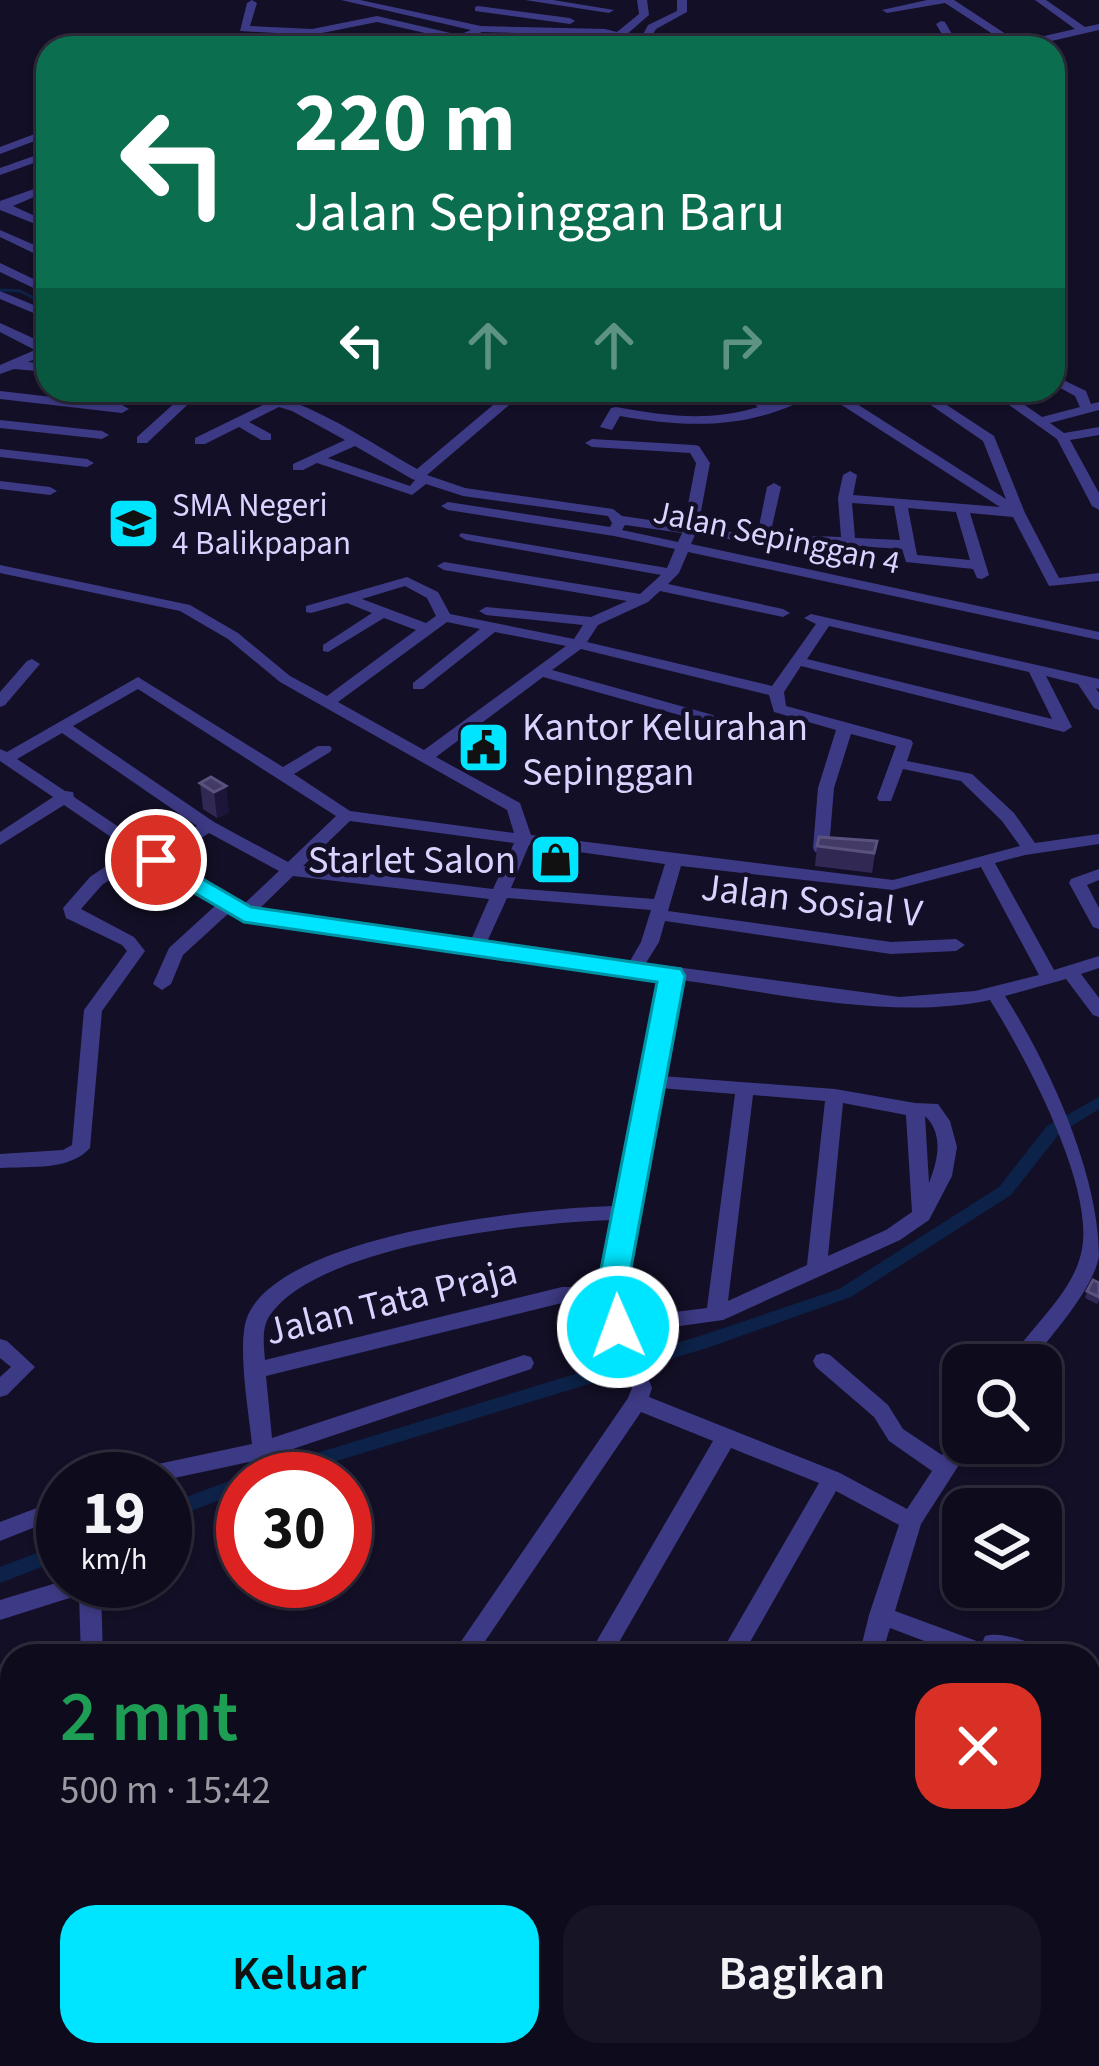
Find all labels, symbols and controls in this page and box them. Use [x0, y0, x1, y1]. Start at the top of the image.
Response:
text: 220 m [294, 64, 516, 184]
icon: left [96, 84, 252, 240]
text: Jalan Sepinggan Baru [294, 175, 785, 252]
icon: left [329, 312, 395, 378]
icon: ahead [455, 312, 521, 378]
icon: ahead [581, 312, 647, 378]
icon: right [707, 312, 773, 378]
place label: SMA Negeri 4 Balikpapan [172, 482, 351, 567]
street label: Jalan Sepinggan 4 [649, 488, 904, 587]
school or university icon: SMA Negeri 4 Balikpapan [105, 495, 161, 551]
place label: Kantor Kelurahan Sepinggan [522, 700, 808, 801]
public building icon: Kantor Kelurahan Sepinggan [455, 720, 511, 776]
pin [105, 809, 207, 911]
icon: arrive [123, 827, 189, 893]
shop icon: Starlet Salon [527, 831, 583, 887]
place label: Starlet Salon [308, 833, 516, 889]
street label: Jalan Sosial V [698, 860, 926, 942]
street label: Jalan Tata Praja [260, 1244, 523, 1360]
position arrow [555, 1264, 681, 1390]
map controls [942, 1344, 1062, 1608]
button: search [942, 1344, 1062, 1464]
speed limit sign: 30 [216, 1452, 372, 1608]
text: 19 [82, 1472, 146, 1557]
button: layers [942, 1488, 1062, 1608]
text: km/h [81, 1538, 147, 1581]
text: 2 mnt [60, 1666, 238, 1769]
button: close [915, 1683, 1041, 1809]
text: 500 m · 15:42 [60, 1763, 271, 1819]
button: Keluar [60, 1905, 539, 2043]
button: Bagikan [563, 1905, 1041, 2043]

